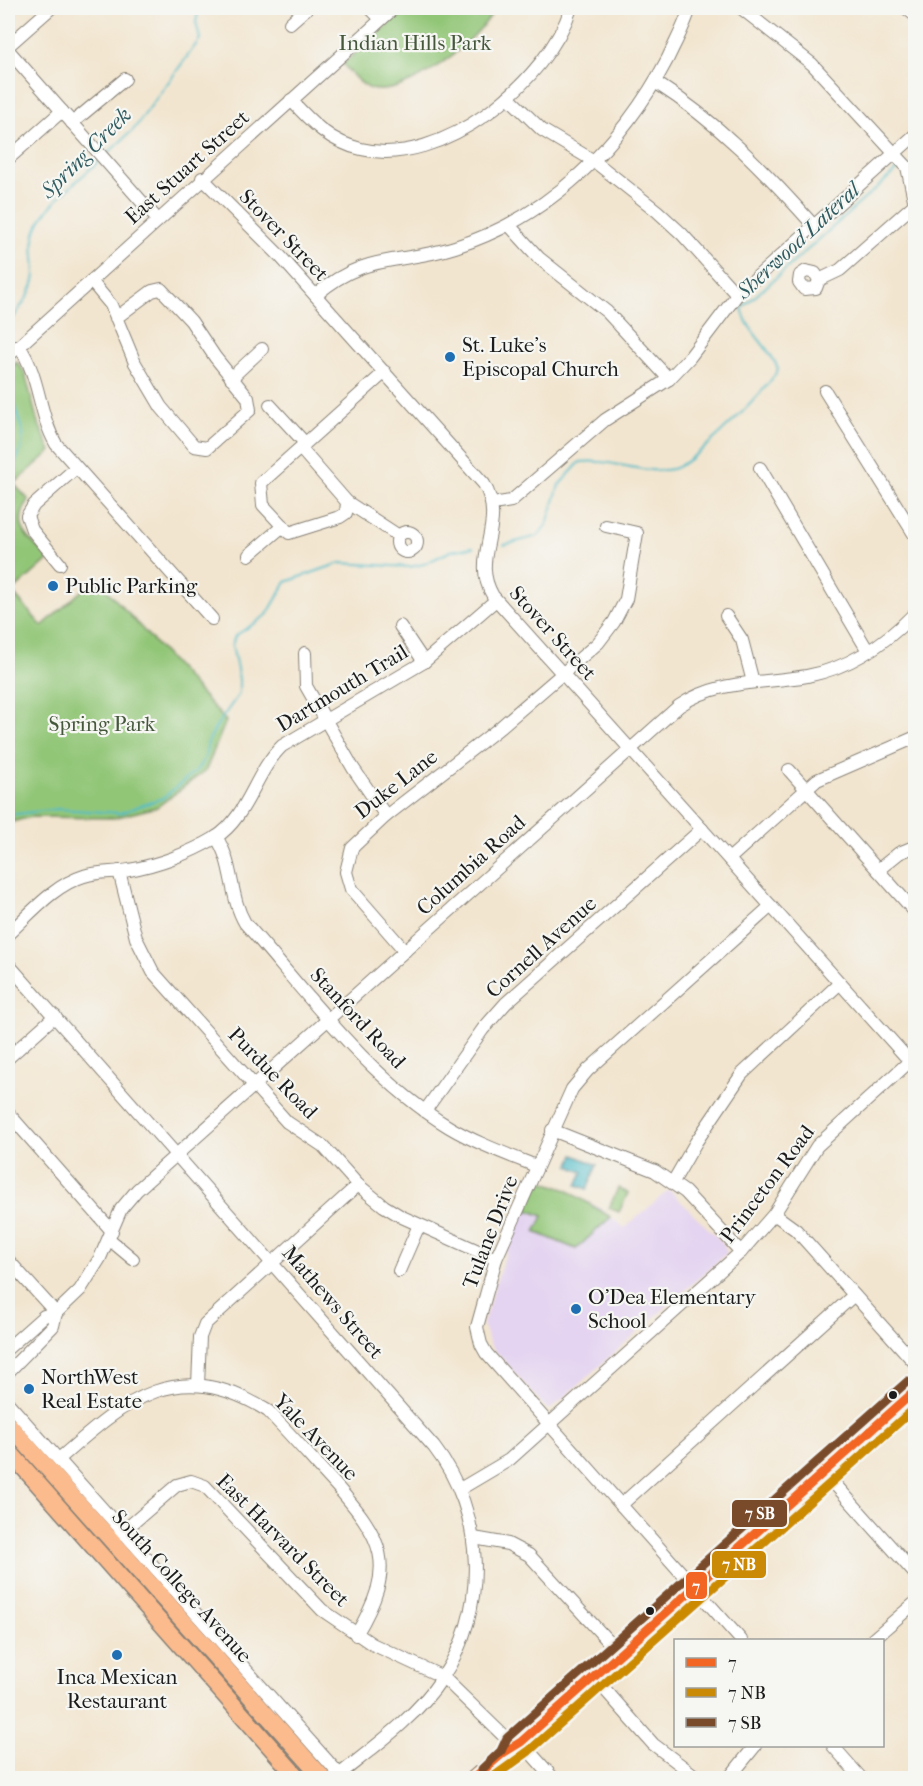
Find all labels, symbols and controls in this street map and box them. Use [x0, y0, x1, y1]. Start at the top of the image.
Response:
park label: Indian Hills Park [339, 31, 492, 55]
water label: Spring Creek [34, 102, 137, 205]
street label: East Stuart Street [120, 105, 254, 229]
water label: Sherwood Lateral [730, 176, 867, 305]
street label: Stover Street [234, 184, 334, 286]
place label: St. Luke's Episcopal Church [462, 333, 619, 381]
marker: St. Luke's Episcopal Church [443, 350, 457, 364]
place label: Public Parking [65, 574, 198, 598]
marker: Public Parking [46, 579, 60, 593]
street label: Stover Street [505, 581, 602, 685]
street label: Dartmouth Trail [272, 639, 412, 737]
park label: Spring Park [49, 712, 156, 736]
street label: Duke Lane [350, 744, 442, 824]
street label: Columbia Road [412, 810, 531, 920]
street label: Cornell Avenue [481, 891, 601, 1003]
street label: Stanford Road [305, 963, 411, 1074]
street label: Purdue Road [223, 1022, 323, 1124]
street label: Princeton Road [715, 1120, 819, 1248]
street label: Tulane Drive [457, 1172, 523, 1292]
street label: Mathews Street [277, 1241, 389, 1364]
place label: O'Dea Elementary School [588, 1285, 757, 1333]
marker: O'Dea Elementary School [569, 1302, 583, 1316]
place label: NorthWest Real Estate [41, 1365, 142, 1413]
marker: NorthWest Real Estate [22, 1382, 36, 1396]
street label: Yale Avenue [268, 1388, 363, 1485]
unlabelled marker [887, 1389, 899, 1401]
street label: East Harvard Street [212, 1469, 355, 1612]
line badge: 7 SB [731, 1499, 788, 1528]
text: 7 SB [744, 1504, 775, 1523]
street label: South College Avenue [107, 1505, 257, 1667]
line badge: 7 NB [711, 1550, 767, 1579]
text: 7 NB [721, 1555, 756, 1574]
line badge: 7 [685, 1571, 708, 1600]
text: 7 [691, 1577, 700, 1596]
unlabelled marker [644, 1605, 656, 1617]
legend [674, 1639, 884, 1747]
marker: Inca Mexican Restaurant [110, 1648, 124, 1662]
text: 7 [728, 1653, 737, 1674]
place label: Inca Mexican Restaurant [56, 1665, 178, 1713]
text: 7 NB [728, 1683, 766, 1704]
text: 7 SB [728, 1713, 762, 1734]

